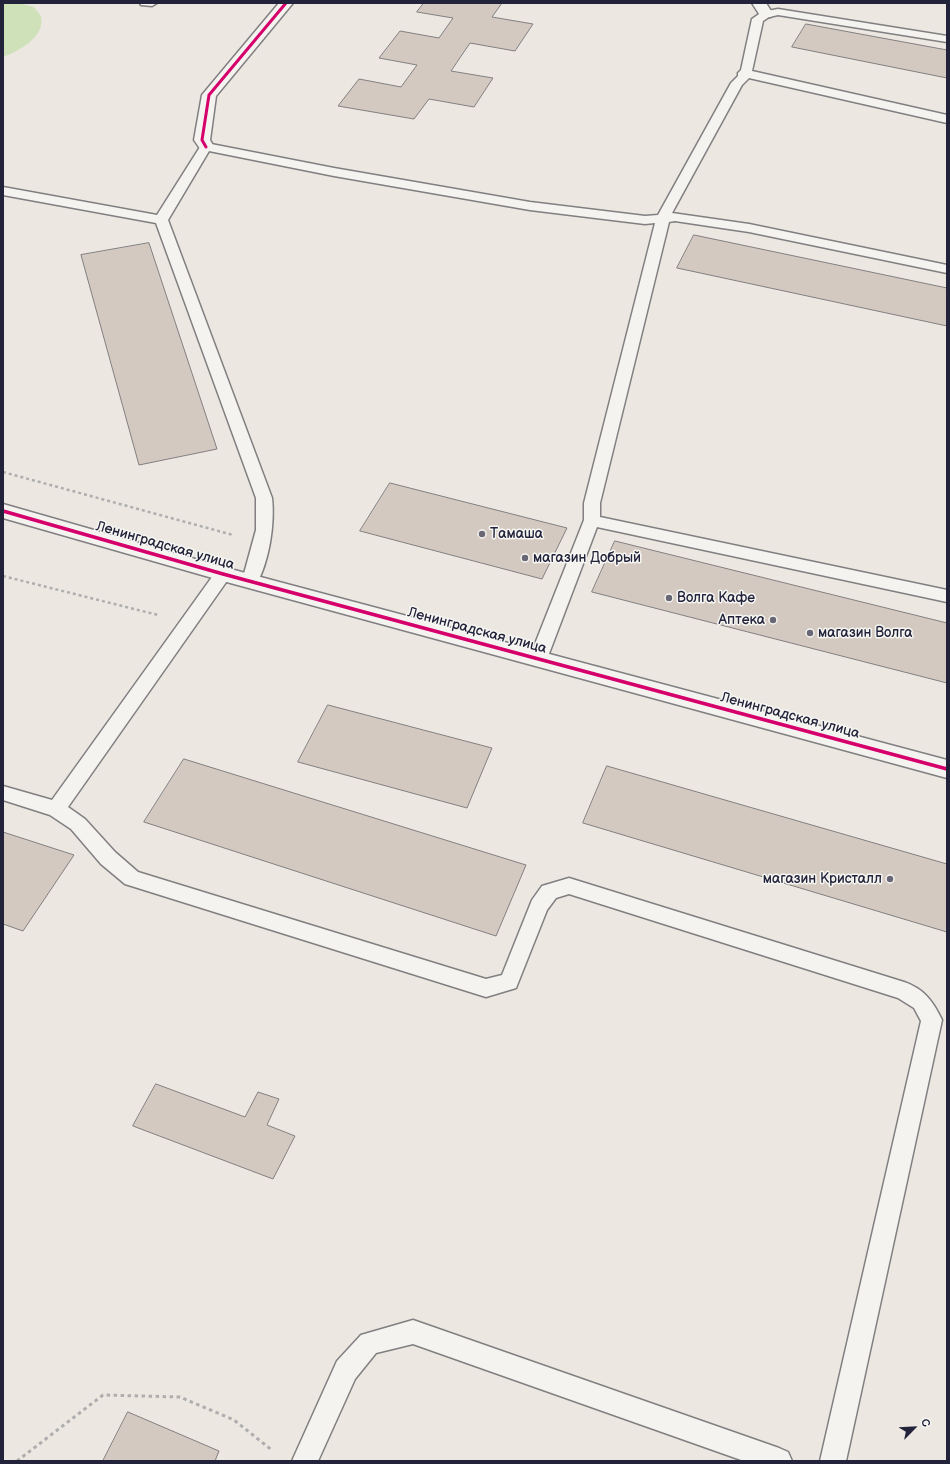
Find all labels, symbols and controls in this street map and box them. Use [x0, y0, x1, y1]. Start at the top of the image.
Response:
street label: Ленинградская улица [94, 518, 236, 574]
place label: Тамаша [490, 526, 543, 542]
marker: Тамаша [477, 529, 487, 539]
place label: магазин Добрый [533, 550, 641, 566]
marker: магазин Добрый [520, 553, 530, 563]
place label: Волга Кафе [677, 590, 755, 606]
marker: Волга Кафе [664, 593, 674, 603]
street label: Ленинградская улица [406, 604, 548, 658]
place label: Аптека [719, 612, 765, 628]
marker: Аптека [768, 615, 778, 625]
place label: магазин Волга [818, 625, 913, 641]
marker: магазин Волга [805, 628, 815, 638]
street label: Ленинградская улица [719, 689, 861, 743]
place label: магазин Кристалл [763, 871, 882, 887]
marker: магазин Кристалл [885, 874, 895, 884]
north arrow [894, 1408, 934, 1448]
text: С [918, 1417, 933, 1429]

